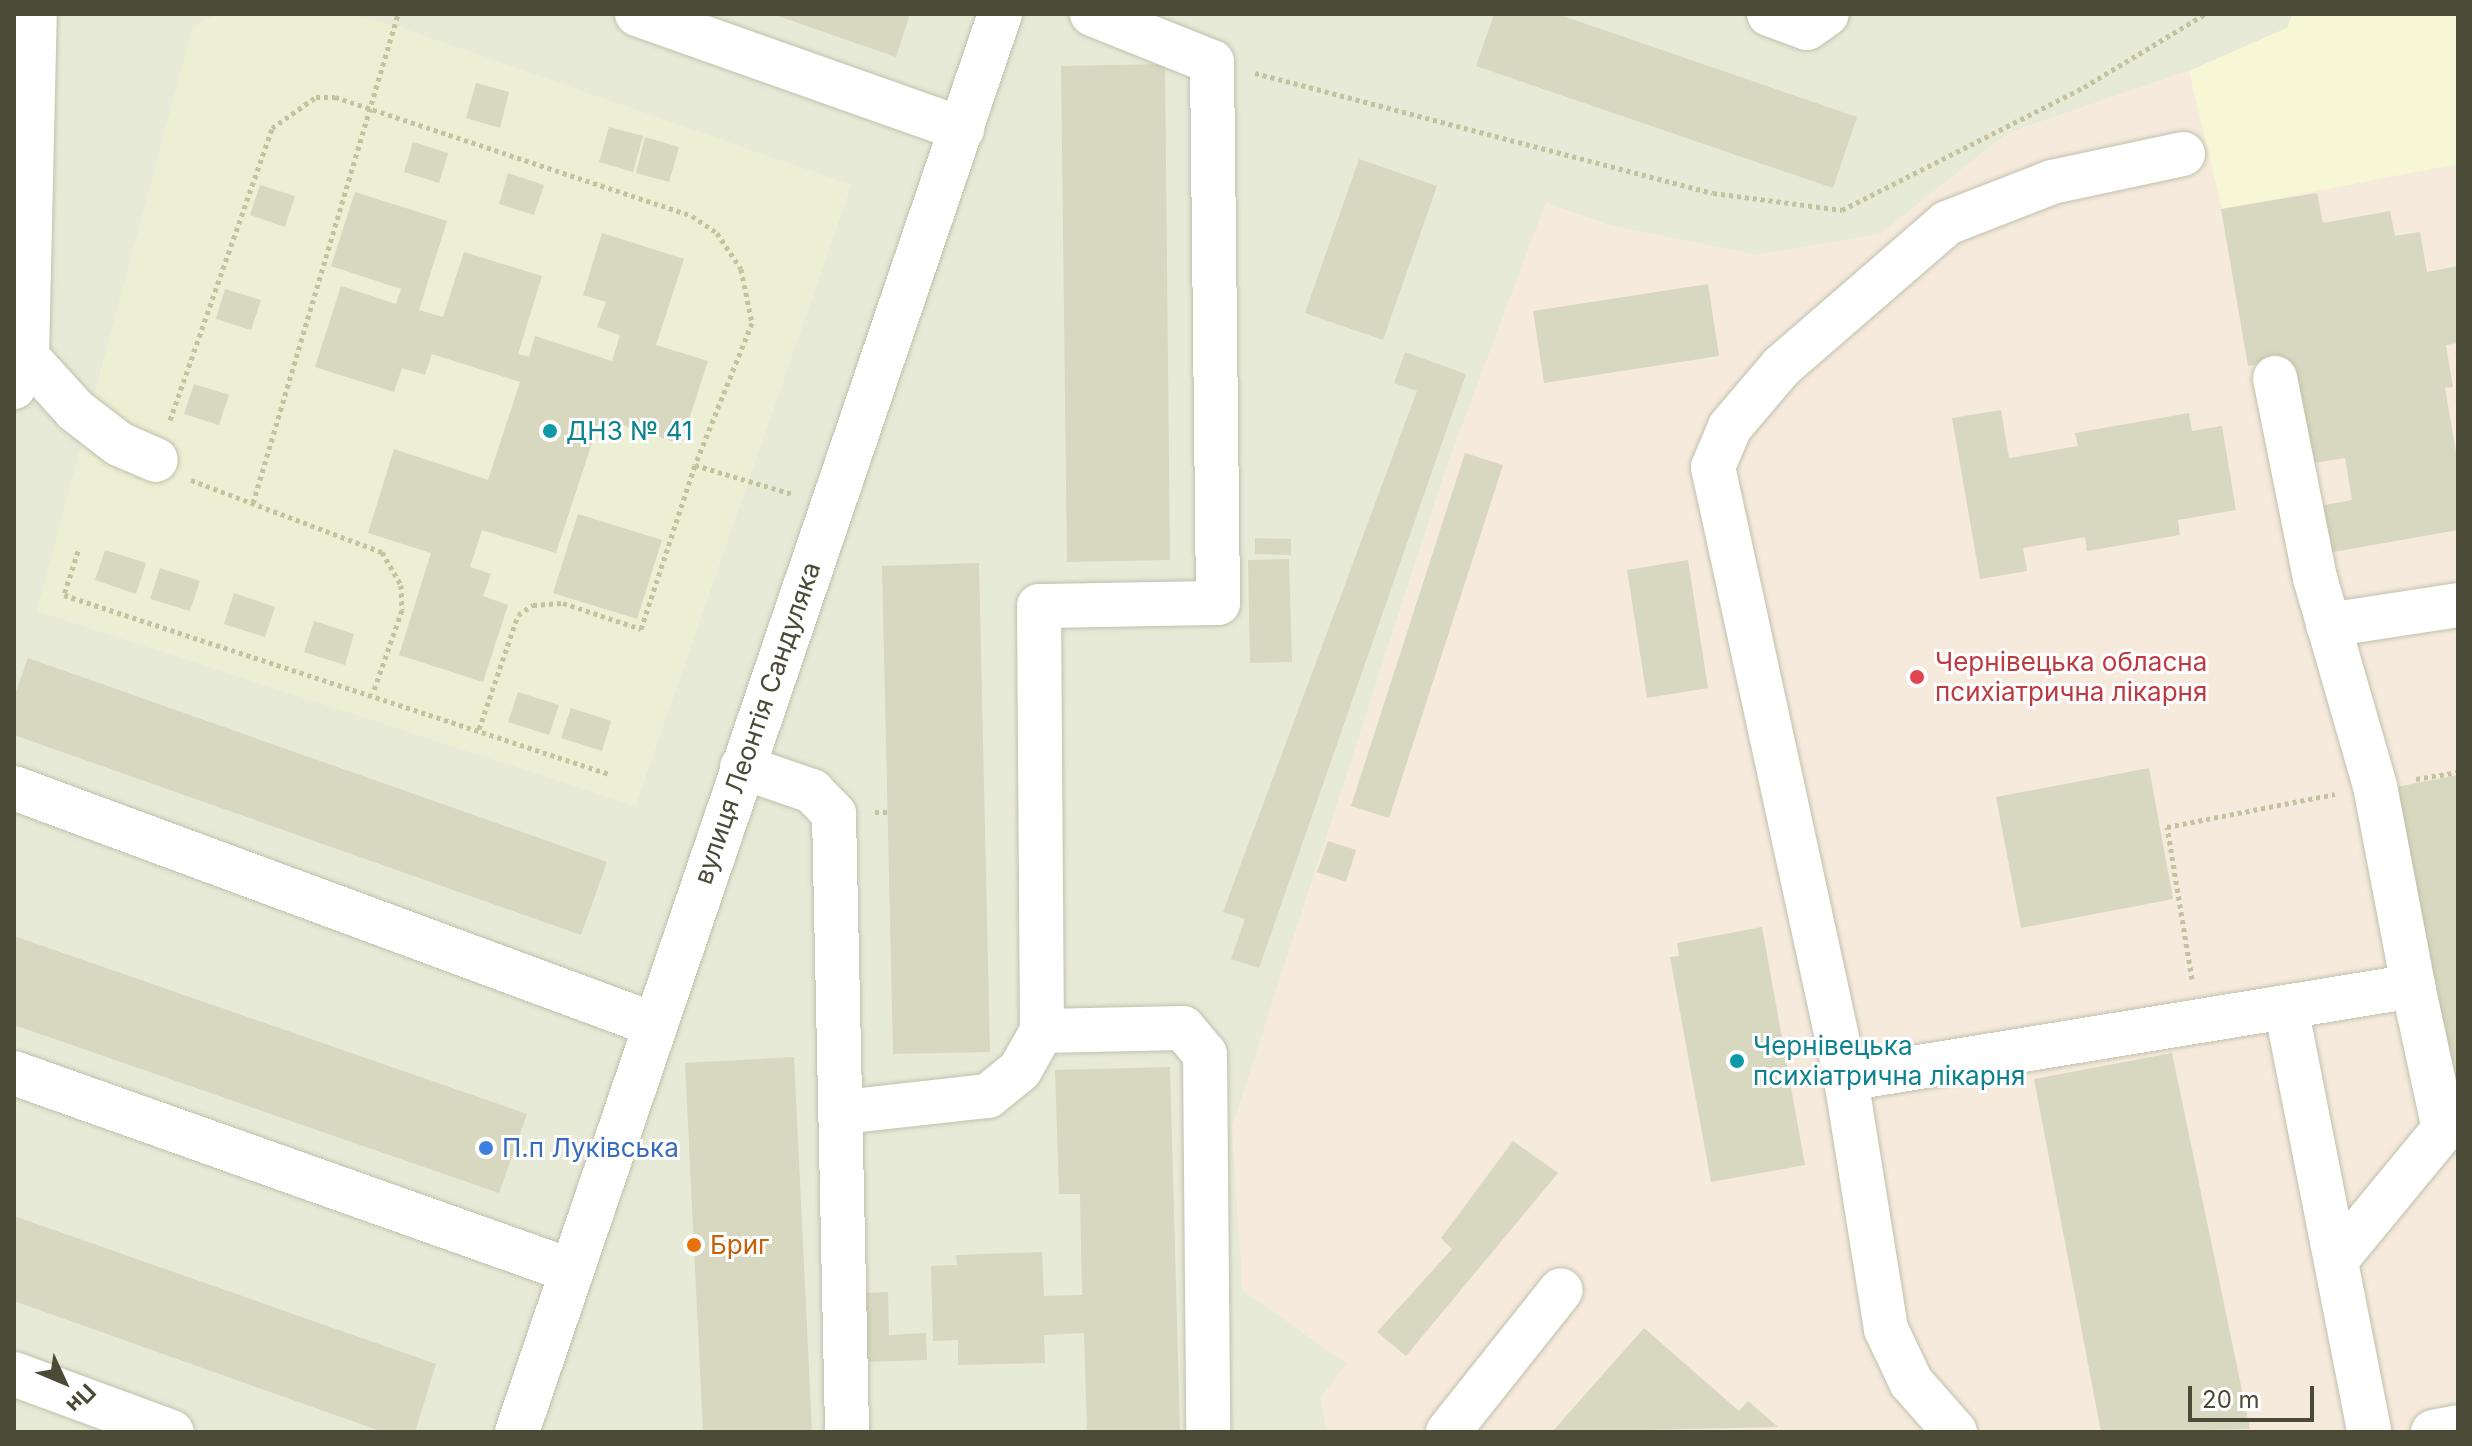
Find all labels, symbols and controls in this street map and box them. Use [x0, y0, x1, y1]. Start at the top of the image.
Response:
place label: ДНЗ № 41 [566, 415, 693, 447]
marker: ДНЗ № 41 [541, 422, 559, 440]
street label: вулиця Леонтія Сандуляка [687, 558, 827, 888]
place label: Чернівецька обласна психіатрична лікарня [1935, 646, 2207, 708]
marker: Чернівецька обласна психіатрична лікарня [1906, 666, 1928, 688]
place label: Чернівецька психіатрична лікарня [1753, 1030, 2025, 1092]
marker: Чернівецька психіатрична лікарня [1728, 1052, 1746, 1070]
place label: П.п Луківська [502, 1132, 679, 1164]
marker: П.п Луківська [477, 1139, 495, 1157]
place label: Бриг [710, 1229, 769, 1261]
marker: Бриг [685, 1236, 703, 1254]
north arrow [24, 1342, 104, 1422]
scale bar [2192, 1370, 2318, 1420]
text: Пн [61, 1379, 101, 1419]
text: 20 m [2202, 1385, 2260, 1414]

